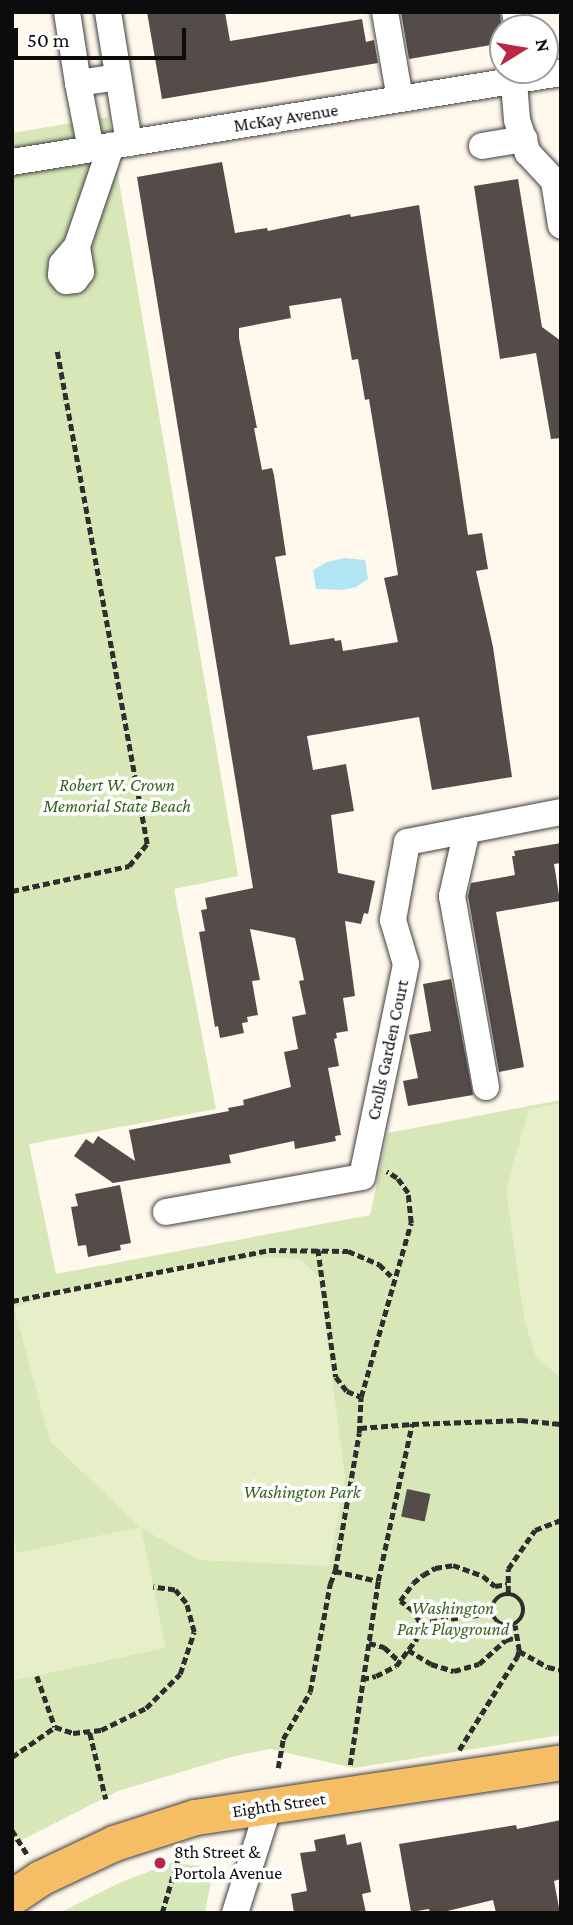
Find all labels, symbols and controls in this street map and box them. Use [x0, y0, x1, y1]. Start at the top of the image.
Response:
scale bar [18, 14, 189, 58]
north arrow [489, 14, 559, 84]
text: 50 m [27, 28, 70, 52]
text: N [532, 37, 555, 54]
street label: McKay Avenue [232, 99, 340, 137]
park label: Robert W. Crown Memorial State Beach [43, 775, 191, 818]
street label: Crolls Garden Court [363, 978, 413, 1122]
park label: Washington Park [243, 1481, 361, 1503]
park label: Washington Park Playground [397, 1598, 509, 1640]
street label: Eighth Street [231, 1788, 327, 1822]
place label: 8th Street & Portola Avenue [174, 1842, 282, 1884]
marker: 8th Street & Portola Avenue [152, 1855, 168, 1871]

